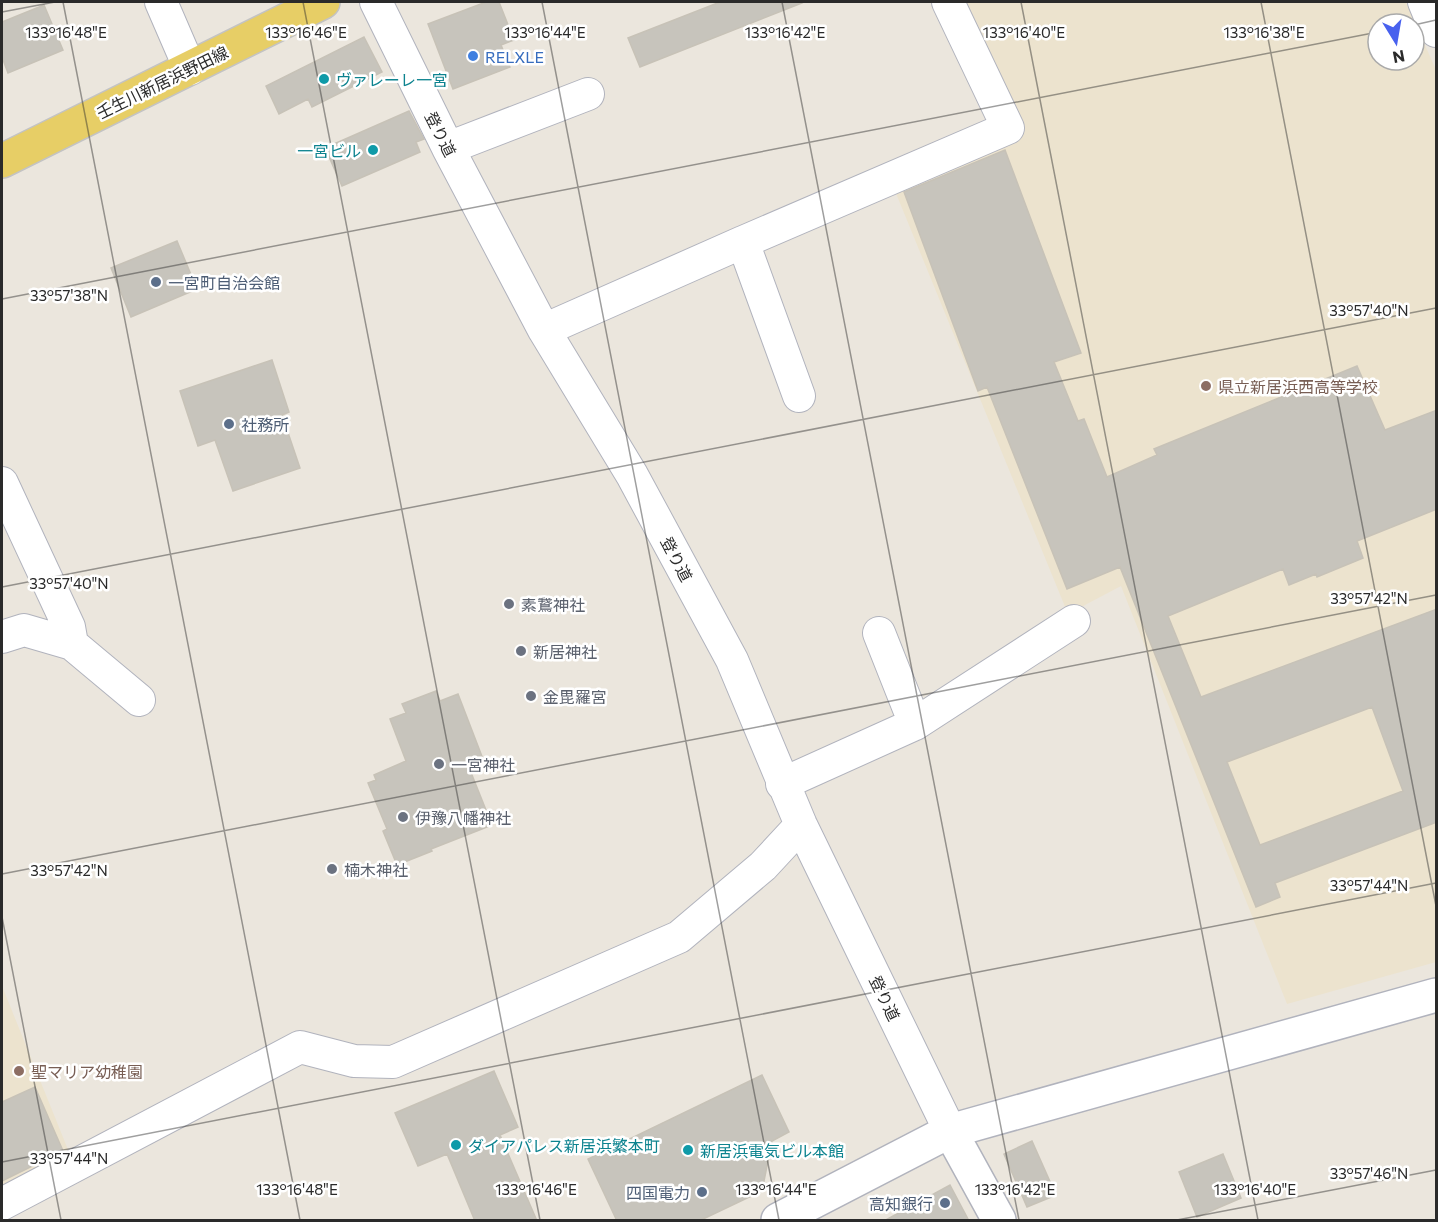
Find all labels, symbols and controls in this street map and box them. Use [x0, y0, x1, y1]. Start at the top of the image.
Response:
north arrow [1366, 12, 1426, 72]
text: 133°16'48"E [25, 23, 107, 41]
text: 133°16'46"E [265, 23, 347, 41]
text: 133°16'44"E [504, 23, 586, 41]
text: 133°16'42"E [745, 23, 825, 41]
text: 133°16'40"E [983, 23, 1065, 41]
text: 133°16'38"E [1223, 23, 1305, 41]
street label: 壬生川新居浜野田線 [93, 42, 231, 122]
place label: RELXLE [485, 47, 544, 66]
text: N [1391, 47, 1407, 68]
marker: RELXLE [466, 49, 480, 63]
place label: ヴァレーレ一宮 [336, 70, 448, 89]
marker: ヴァレーレ一宮 [317, 72, 331, 86]
street label: 登り道 [422, 108, 460, 160]
place label: 一宮ビル [297, 141, 361, 160]
marker: 一宮ビル [366, 143, 380, 157]
place label: 一宮町自治会館 [168, 273, 280, 292]
marker: 一宮町自治会館 [149, 275, 163, 289]
text: 33°57'38"N [30, 286, 108, 304]
text: 33°57'40"N [1329, 301, 1409, 319]
place label: 県立新居浜西高等学校 [1218, 377, 1378, 396]
marker: 県立新居浜西高等学校 [1199, 379, 1213, 393]
place label: 社務所 [241, 415, 289, 434]
marker: 社務所 [222, 417, 236, 431]
street label: 登り道 [657, 533, 697, 585]
text: 33°57'40"N [29, 574, 109, 592]
text: 33°57'42"N [1330, 589, 1408, 607]
place label: 素鵞神社 [521, 595, 585, 614]
marker: 素鵞神社 [502, 597, 516, 611]
place label: 新居神社 [533, 642, 597, 661]
marker: 新居神社 [514, 644, 528, 658]
place label: 金毘羅宮 [543, 687, 607, 706]
marker: 金毘羅宮 [524, 689, 538, 703]
place label: 一宮神社 [451, 755, 515, 774]
marker: 一宮神社 [432, 757, 446, 771]
place label: 伊豫八幡神社 [415, 808, 511, 827]
marker: 伊豫八幡神社 [396, 810, 410, 824]
place label: 楠木神社 [344, 860, 408, 879]
text: 33°57'42"N [30, 861, 108, 879]
marker: 楠木神社 [325, 862, 339, 876]
text: 33°57'44"N [1330, 876, 1408, 894]
street label: 登り道 [866, 972, 904, 1024]
place label: 聖マリア幼稚園 [31, 1062, 143, 1081]
marker: 聖マリア幼稚園 [12, 1064, 26, 1078]
place label: ダイアパレス新居浜繁本町 [468, 1136, 660, 1155]
marker: ダイアパレス新居浜繁本町 [449, 1138, 463, 1152]
place label: 新居浜電気ビル本館 [700, 1141, 844, 1160]
marker: 新居浜電気ビル本館 [681, 1143, 695, 1157]
text: 33°57'44"N [30, 1149, 108, 1167]
text: 33°57'46"N [1330, 1164, 1408, 1182]
text: 133°16'48"E [256, 1180, 338, 1198]
text: 133°16'46"E [495, 1180, 577, 1198]
text: 133°16'44"E [735, 1180, 817, 1198]
text: 133°16'42"E [975, 1180, 1055, 1198]
text: 133°16'40"E [1214, 1180, 1296, 1198]
place label: 四国電力 [626, 1183, 690, 1202]
marker: 四国電力 [695, 1185, 709, 1199]
place label: 高知銀行 [869, 1194, 933, 1213]
marker: 高知銀行 [938, 1196, 952, 1210]

